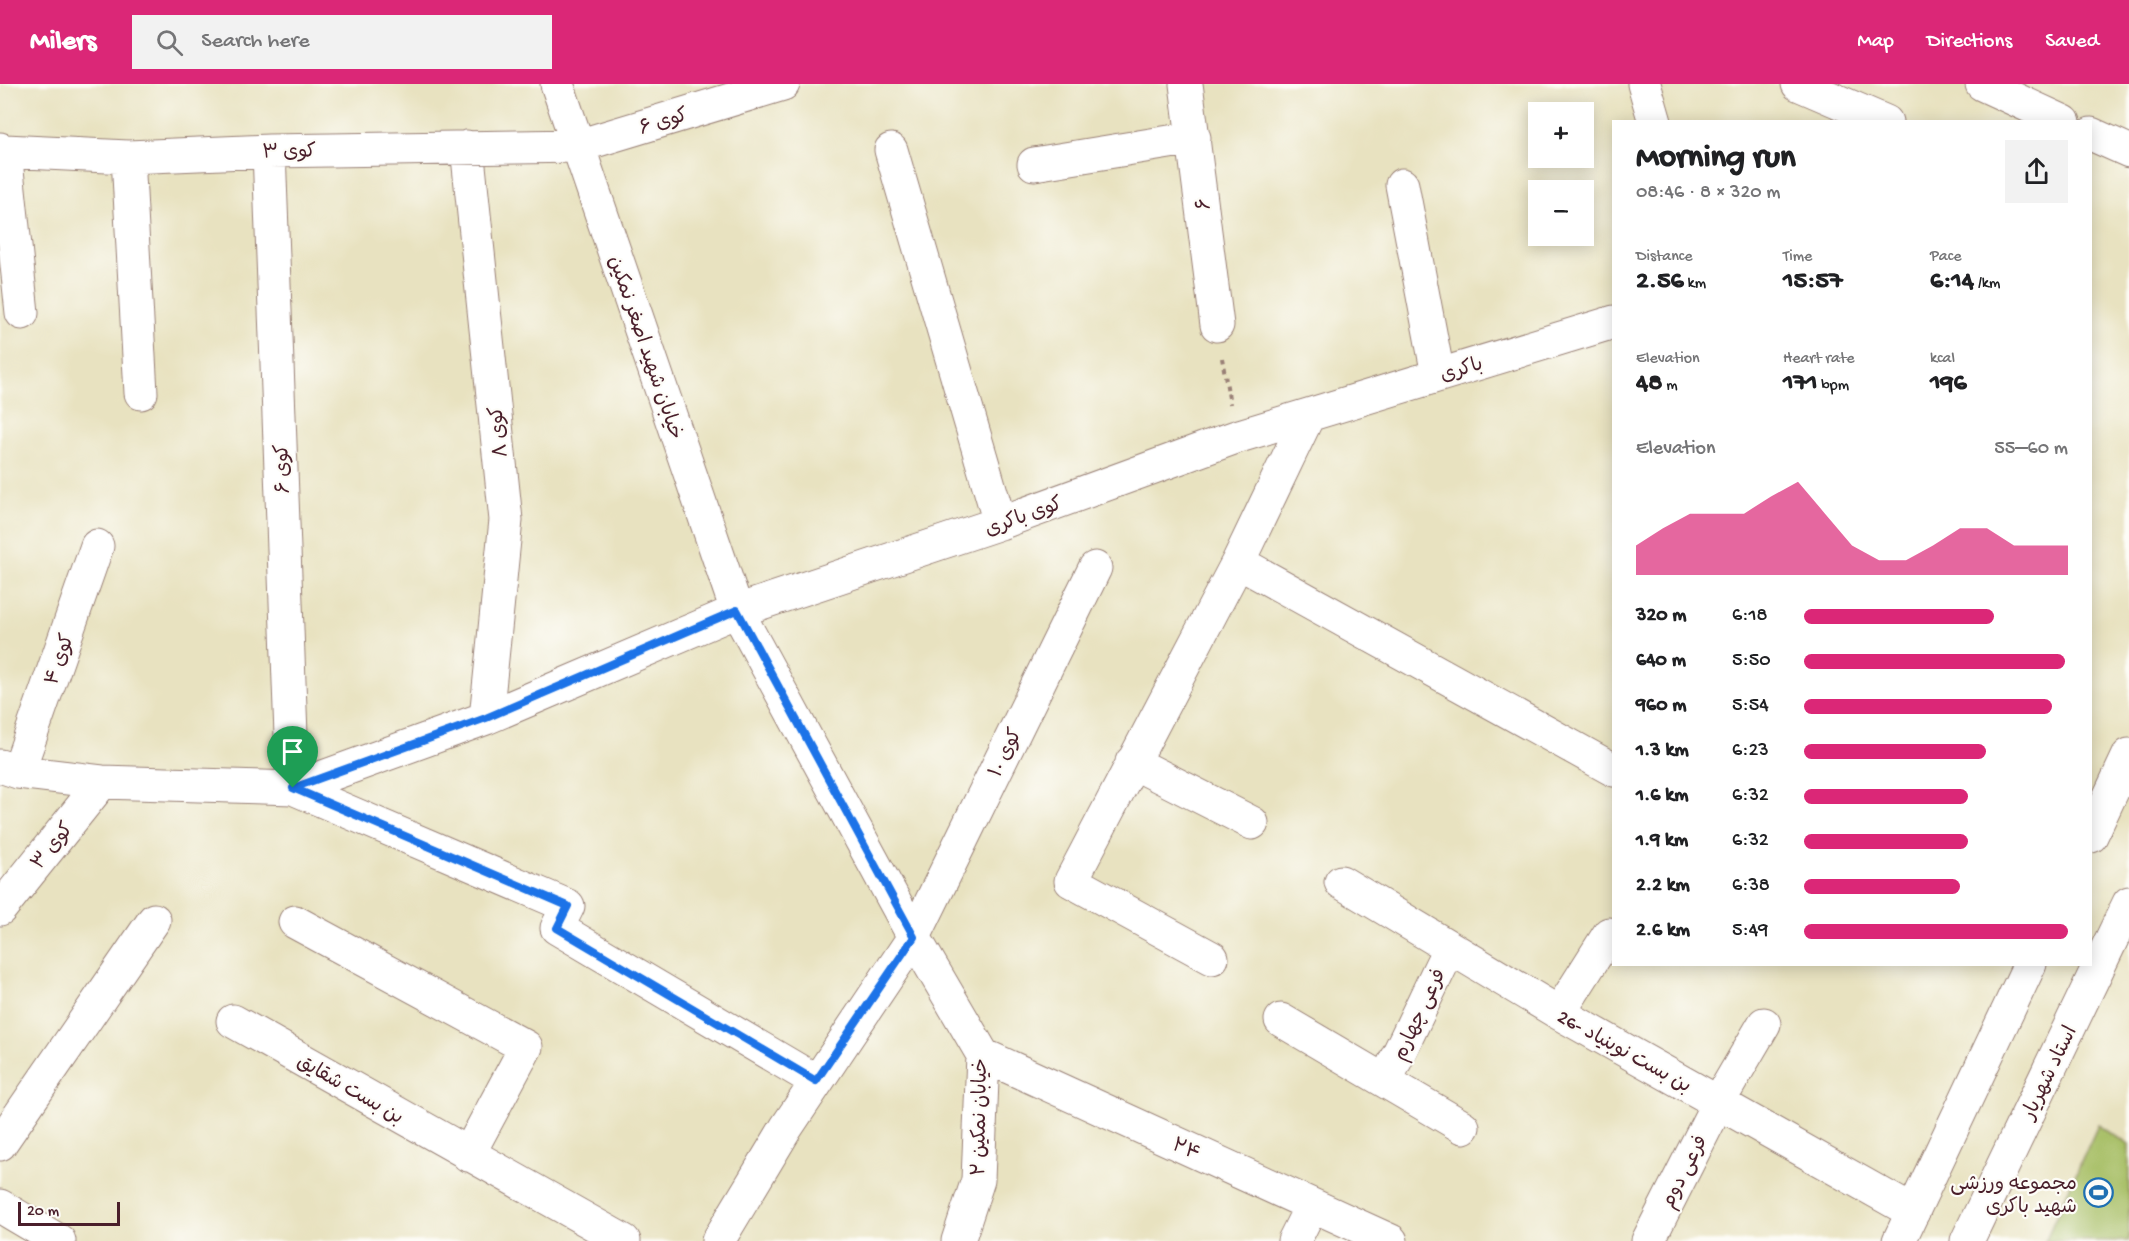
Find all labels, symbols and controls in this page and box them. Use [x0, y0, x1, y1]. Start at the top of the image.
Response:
search box [132, 15, 552, 69]
text: Milers [30, 26, 96, 59]
icon: search [153, 26, 186, 59]
text: Search here [201, 29, 310, 55]
text: Map [1857, 30, 1894, 55]
text: Directions [1927, 30, 2012, 55]
text: Saved [2045, 30, 2099, 55]
map controls [1528, 102, 1594, 246]
button: + [1528, 102, 1594, 168]
street label: کوی ۶ [637, 104, 691, 142]
text: Morning run [1636, 140, 1796, 178]
button: share [2005, 140, 2068, 203]
street label: کوی ۳ [262, 141, 316, 165]
button: − [1528, 180, 1594, 246]
text: 08:46 · 8 × 320 m [1636, 182, 1781, 205]
street label: ۶ [1193, 196, 1218, 211]
text: Distance [1636, 248, 1693, 267]
text: Time [1783, 248, 1812, 267]
text: Pace [1930, 248, 1961, 267]
street label: خیابان شهید اصغر نمکین [601, 253, 687, 443]
text: 2.56 [1636, 267, 1684, 298]
text: 15:57 [1783, 267, 1843, 298]
text: 6:14 [1930, 267, 1974, 298]
text: km [1684, 275, 1706, 294]
text: /km [1974, 275, 2000, 294]
text: Elevation [1636, 350, 1700, 369]
text: Heart rate [1783, 350, 1855, 369]
text: kcal [1930, 350, 1955, 369]
street label: باکری [1438, 353, 1486, 389]
text: 48 [1636, 369, 1663, 400]
text: 171 [1783, 369, 1818, 400]
text: 196 [1930, 369, 1967, 400]
text: m [1663, 377, 1678, 396]
text: bpm [1818, 377, 1849, 396]
street label: کوی ۸ [485, 405, 515, 459]
text: Elevation [1636, 438, 1716, 461]
text: 55–60 m [1994, 438, 2068, 461]
street label: کوی ۶ [271, 444, 297, 494]
street label: کوی باکری [982, 493, 1066, 543]
text: 320 m [1636, 605, 1686, 628]
text: 6:18 [1732, 605, 1767, 628]
street label: کوی ۴ [41, 631, 81, 689]
text: 640 m [1636, 650, 1686, 673]
text: 5:50 [1732, 650, 1771, 673]
text: 960 m [1636, 695, 1686, 718]
text: 5:54 [1732, 695, 1769, 718]
street label: کوی ۱۰ [985, 725, 1029, 782]
pin [267, 726, 318, 788]
icon: arrive [276, 735, 309, 768]
text: 1.3 km [1636, 740, 1689, 763]
text: 6:23 [1732, 740, 1769, 763]
text: 1.6 km [1636, 785, 1688, 808]
text: 6:32 [1732, 785, 1769, 808]
street label: کوی ۳ [27, 818, 80, 875]
text: 1.9 km [1636, 830, 1688, 853]
text: 6:32 [1732, 830, 1769, 853]
text: 2.2 km [1636, 875, 1690, 898]
text: 6:38 [1732, 875, 1770, 898]
text: 2.6 km [1636, 920, 1690, 943]
text: 5:49 [1732, 920, 1768, 943]
street label: فرعی چهارم [1389, 965, 1452, 1065]
street label: 26- بن بست نوبنیاد [1552, 1006, 1695, 1099]
street label: استاد شهریار [2017, 1023, 2084, 1126]
street label: بن بست شقایق [292, 1050, 407, 1131]
street label: خیابان نمکین ۲ [968, 1058, 994, 1176]
street label: فرعی دوم [1657, 1132, 1715, 1213]
street label: ۲۴ [1168, 1135, 1203, 1168]
place label: مجموعه ورزشی شهید باکری [1950, 1174, 2077, 1220]
sports icon: مجموعه ورزشی شهید باکری [2082, 1177, 2114, 1209]
scale bar [18, 1199, 120, 1226]
text: 20 m [27, 1203, 59, 1222]

